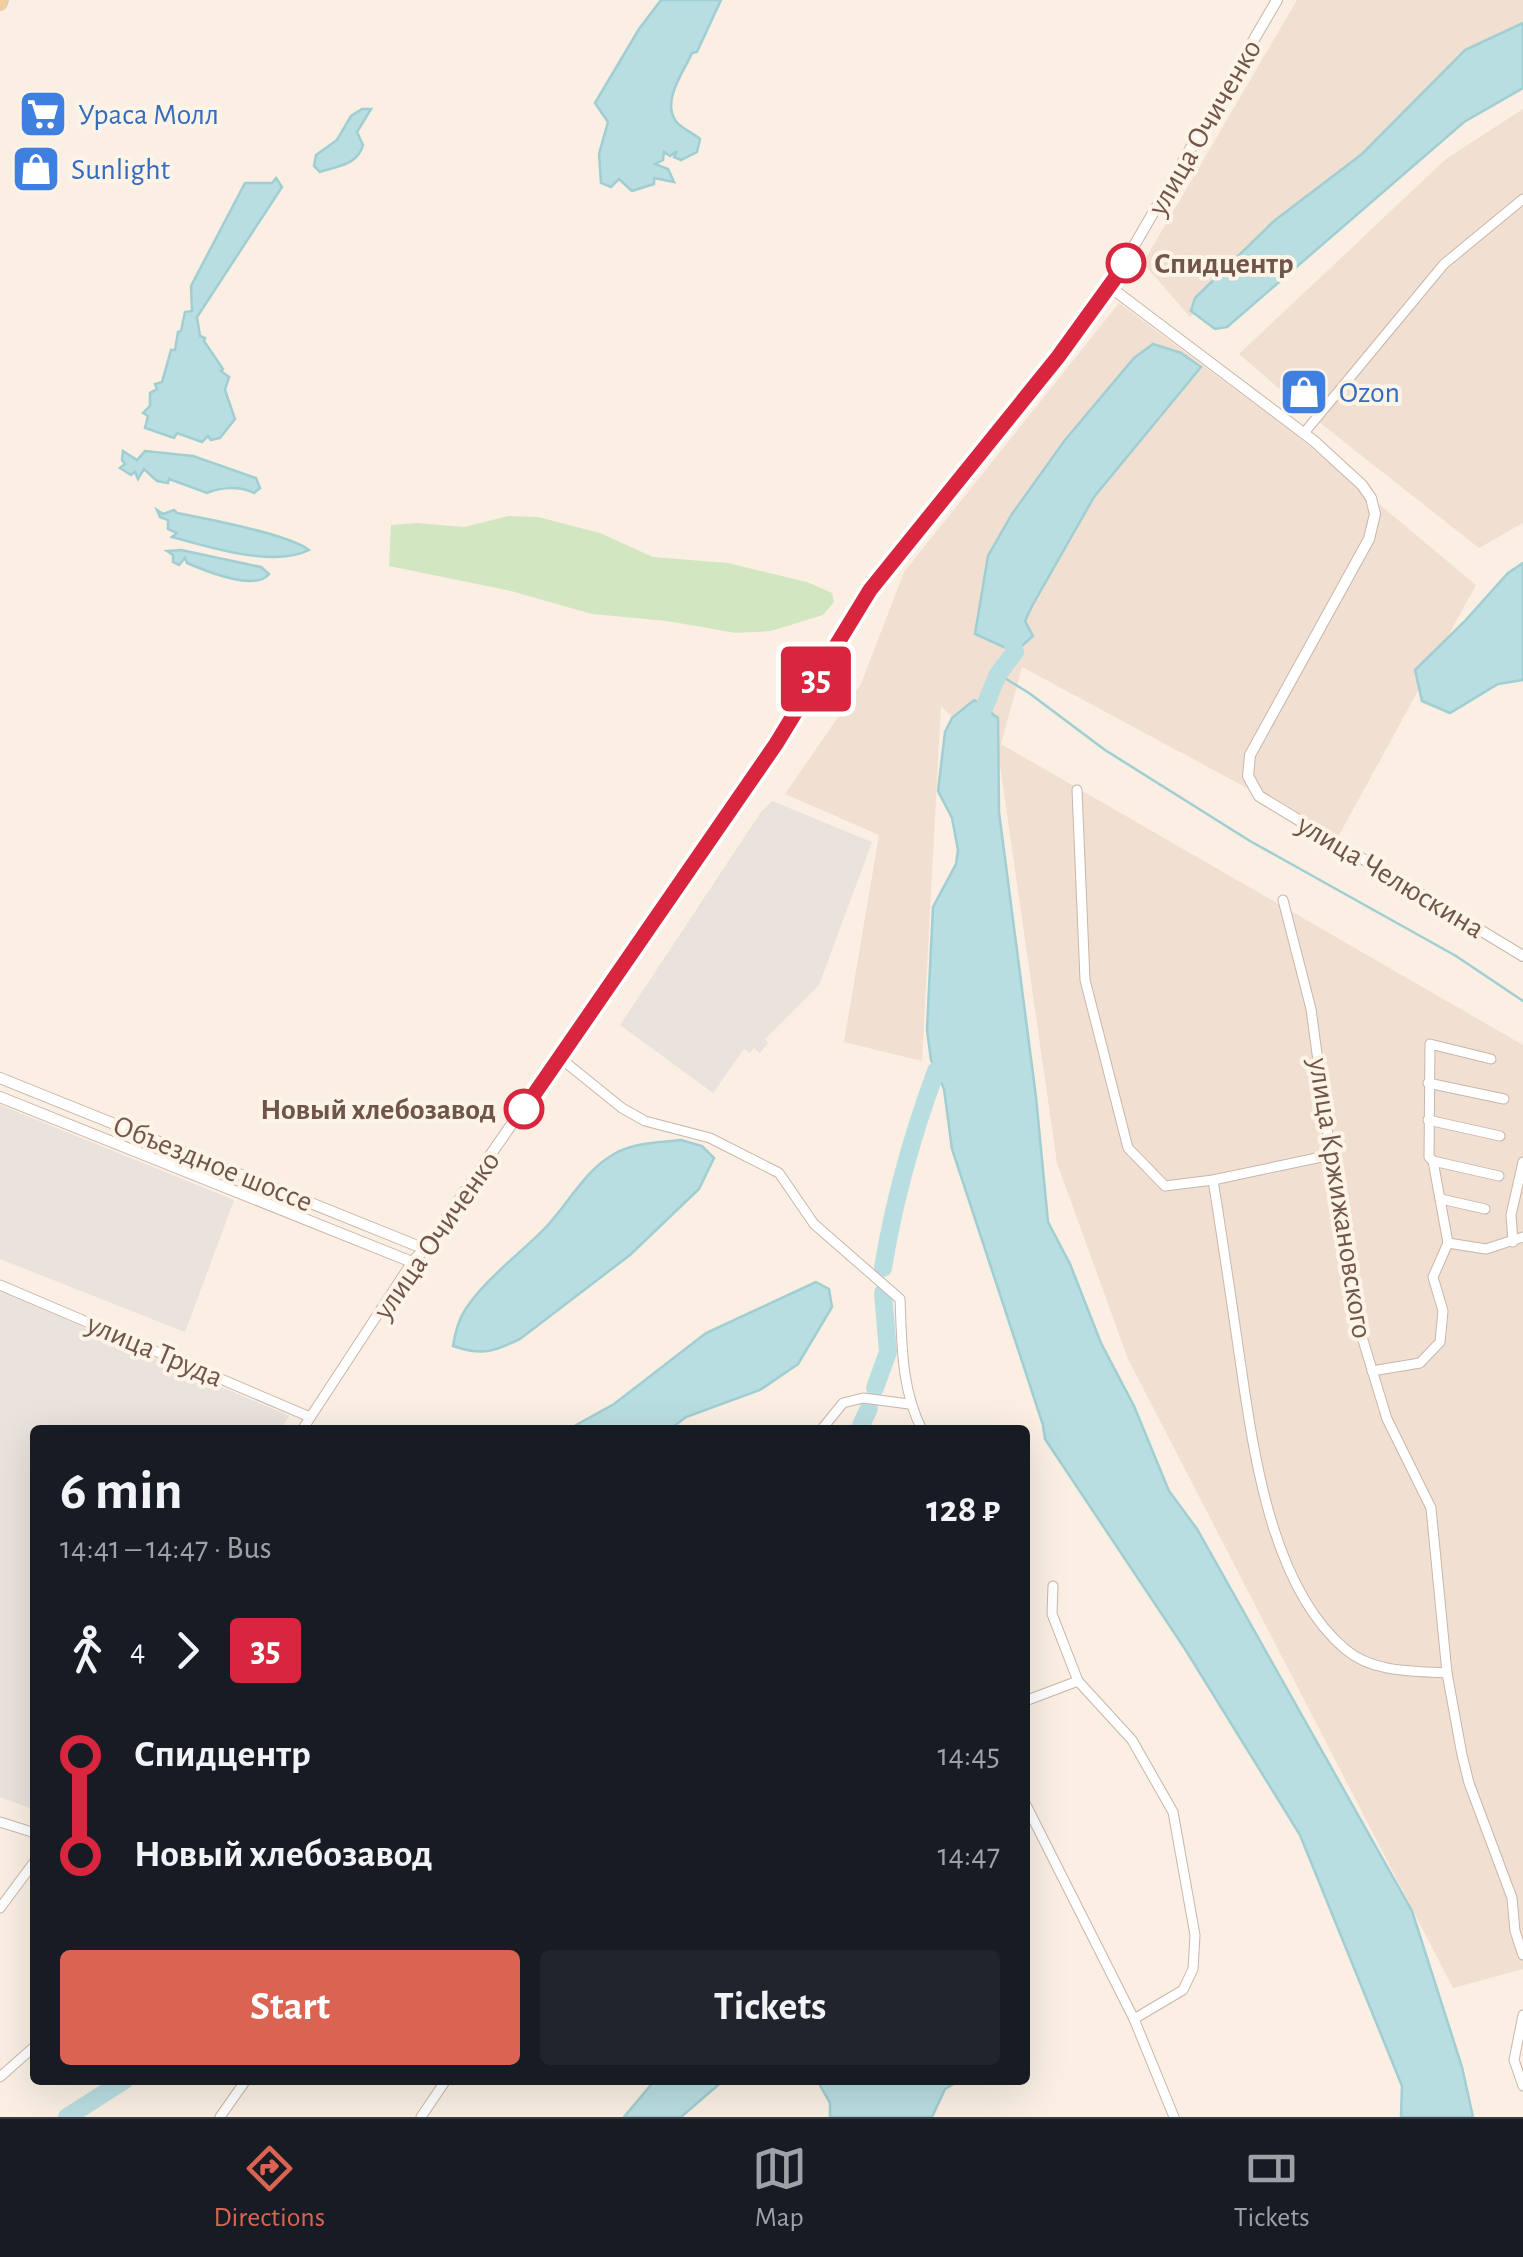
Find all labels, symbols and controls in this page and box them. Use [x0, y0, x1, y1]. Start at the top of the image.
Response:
street label: улица Очиченко [1142, 35, 1267, 221]
supermarket icon: Ураса Молл [17, 88, 69, 140]
place label: Ураса Молл [78, 100, 219, 130]
shop icon: Sunlight [10, 143, 62, 195]
place label: Sunlight [71, 155, 171, 185]
marker: Спидцентр [1107, 244, 1145, 282]
place label: Спидцентр [1154, 249, 1294, 279]
shop icon: Ozon [1278, 366, 1330, 418]
place label: Ozon [1339, 378, 1400, 408]
line badge: 35 [771, 646, 861, 712]
text: 35 [801, 662, 831, 697]
street label: улица Челюскина [1291, 809, 1489, 944]
street label: улица Кржижановского [1303, 1055, 1377, 1341]
marker: Новый хлебозавод [505, 1090, 543, 1128]
place label: Новый хлебозавод [260, 1095, 496, 1125]
street label: Объездное шоссе [109, 1110, 317, 1218]
street label: улица Очиченко [367, 1146, 506, 1326]
street label: улица Труда [81, 1309, 227, 1393]
text: 6 min [60, 1464, 183, 1519]
text: 128 ₽ [926, 1491, 1000, 1529]
text: 14:41 – 14:47 · Bus [60, 1532, 272, 1564]
icon: walk [60, 1623, 115, 1678]
icon: forward [160, 1623, 215, 1678]
text: 35 [250, 1633, 281, 1668]
text: 4 [130, 1634, 145, 1666]
text: Спидцентр [134, 1736, 311, 1774]
text: 14:45 [938, 1739, 1000, 1771]
text: Новый хлебозавод [134, 1836, 433, 1874]
text: 14:47 [938, 1839, 1000, 1871]
button: Start [60, 1950, 520, 2065]
button: Tickets [540, 1950, 1000, 2065]
tab: Directions [213, 2141, 325, 2235]
tab: Map [752, 2141, 807, 2235]
tab: Tickets [1234, 2141, 1310, 2235]

